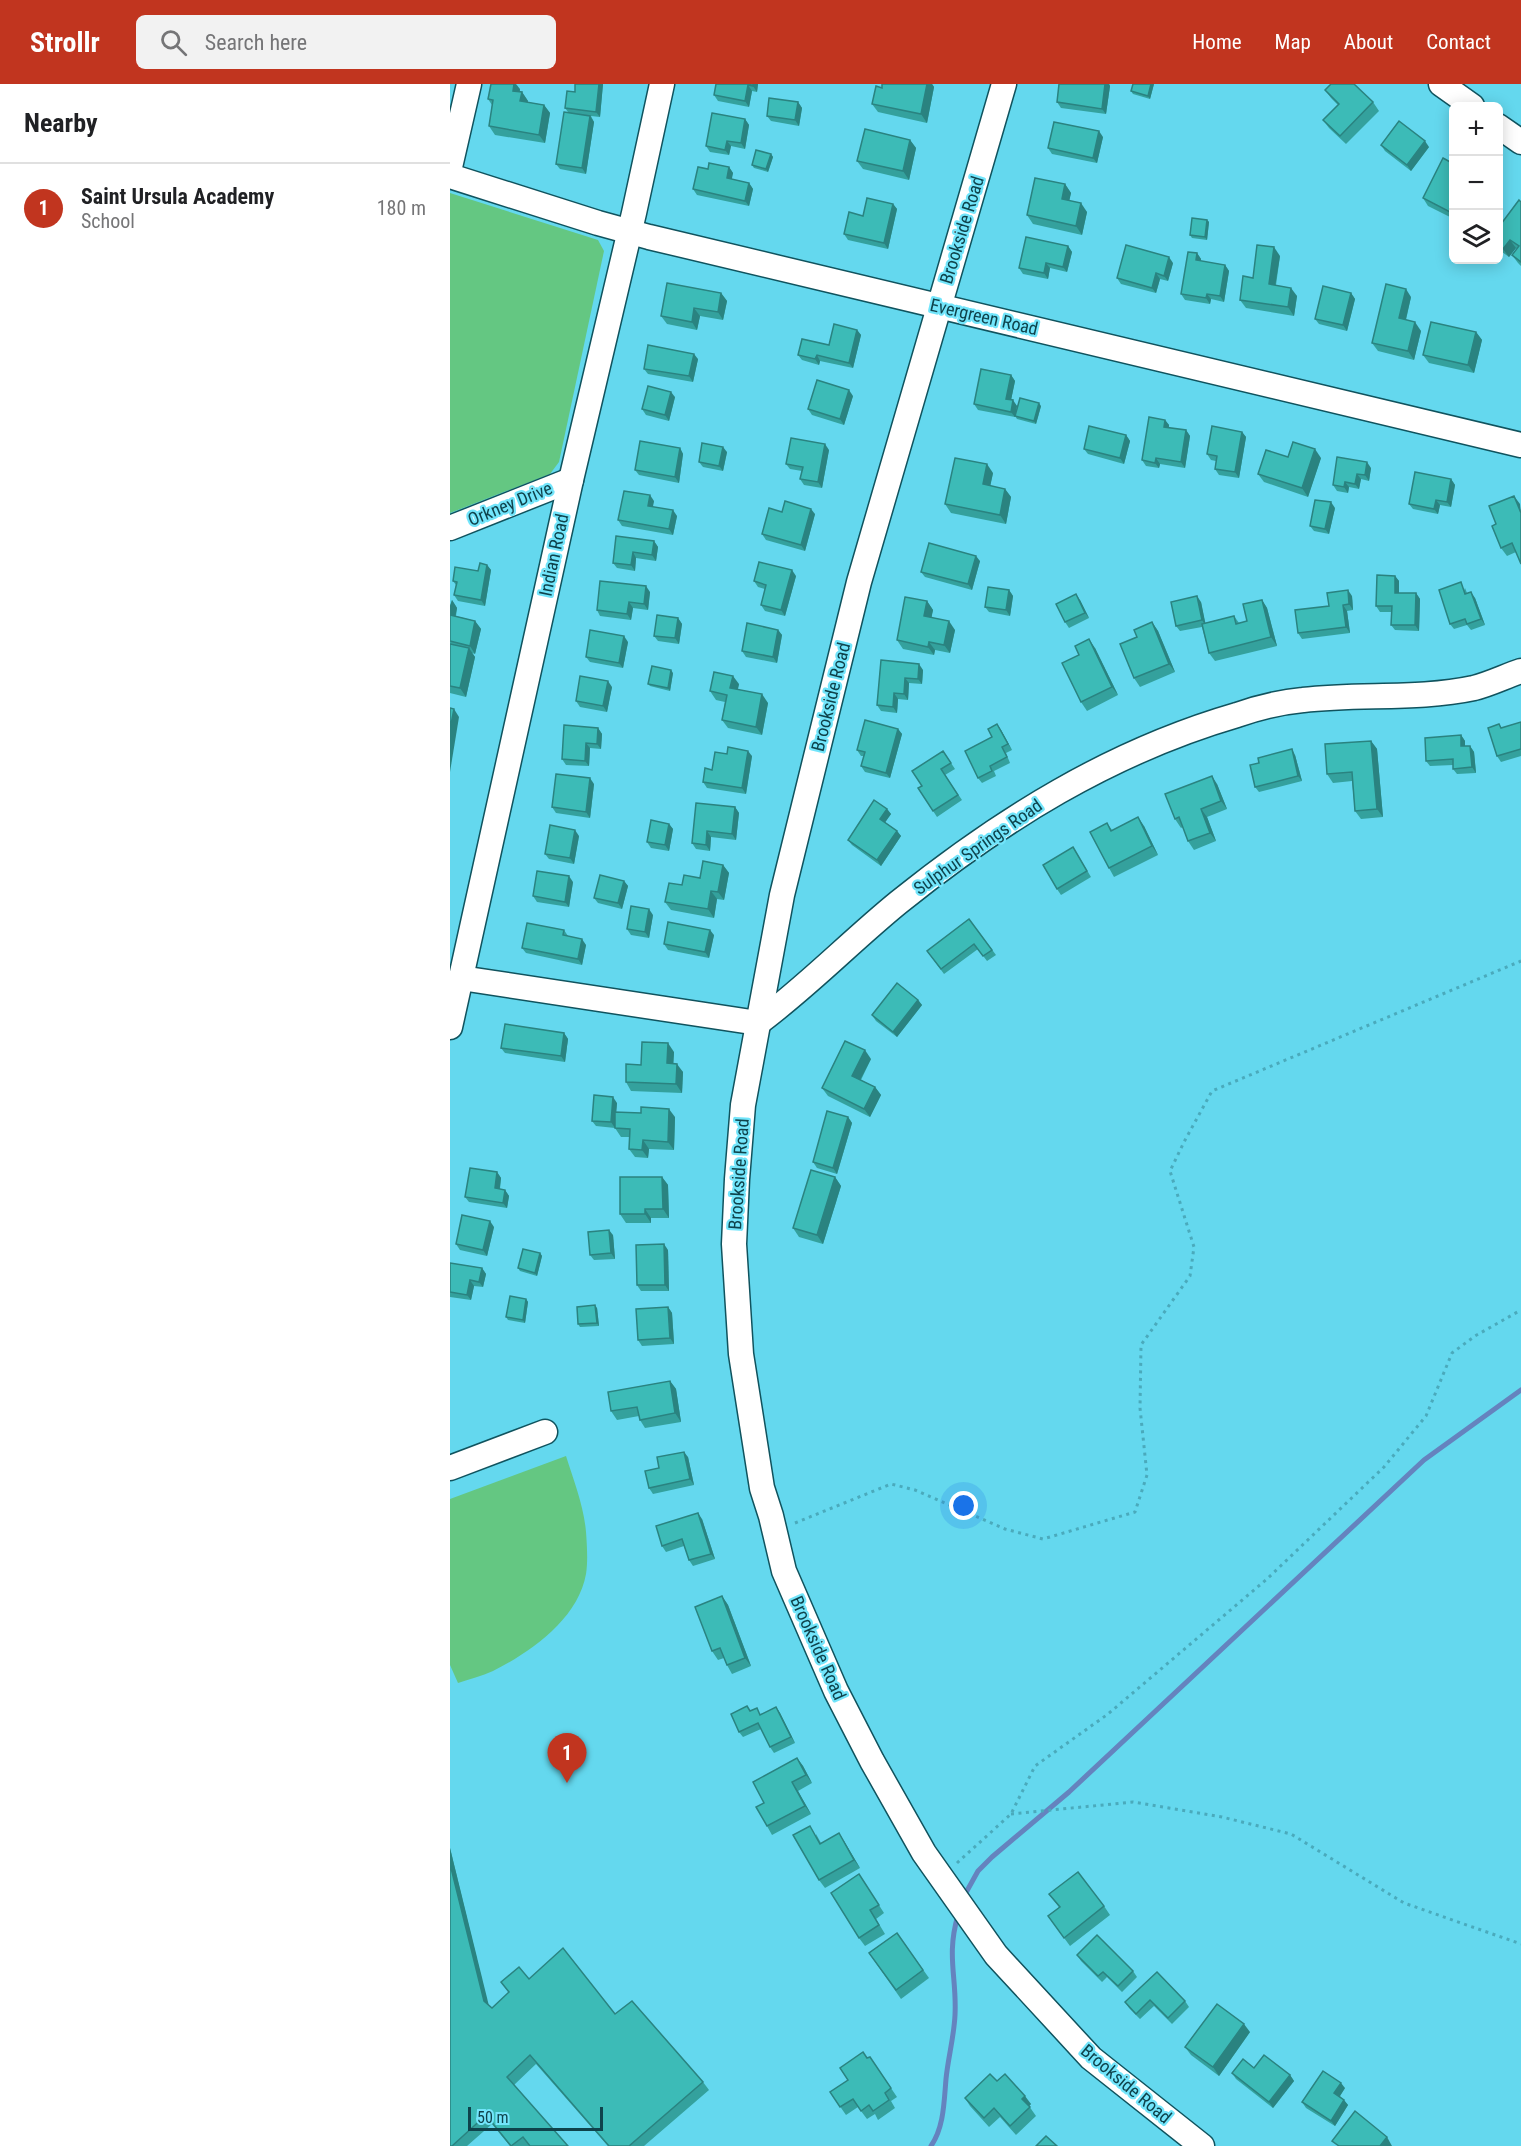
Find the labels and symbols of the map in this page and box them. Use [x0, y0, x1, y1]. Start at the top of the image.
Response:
street label: Brookside Road [935, 174, 988, 286]
street label: Evergreen Road [928, 294, 1040, 339]
street label: Orkney Drive [465, 477, 555, 530]
street label: Indian Road [535, 512, 573, 598]
street label: Brookside Road [807, 640, 854, 753]
street label: Sulphur Springs Road [909, 794, 1046, 899]
street label: Brookside Road [724, 1118, 753, 1230]
your location [949, 1491, 978, 1520]
street label: Brookside Road [786, 1593, 851, 1703]
pin: 1 [548, 1734, 586, 1783]
street label: Brookside Road [1077, 2040, 1176, 2127]
scale bar [468, 2104, 603, 2132]

